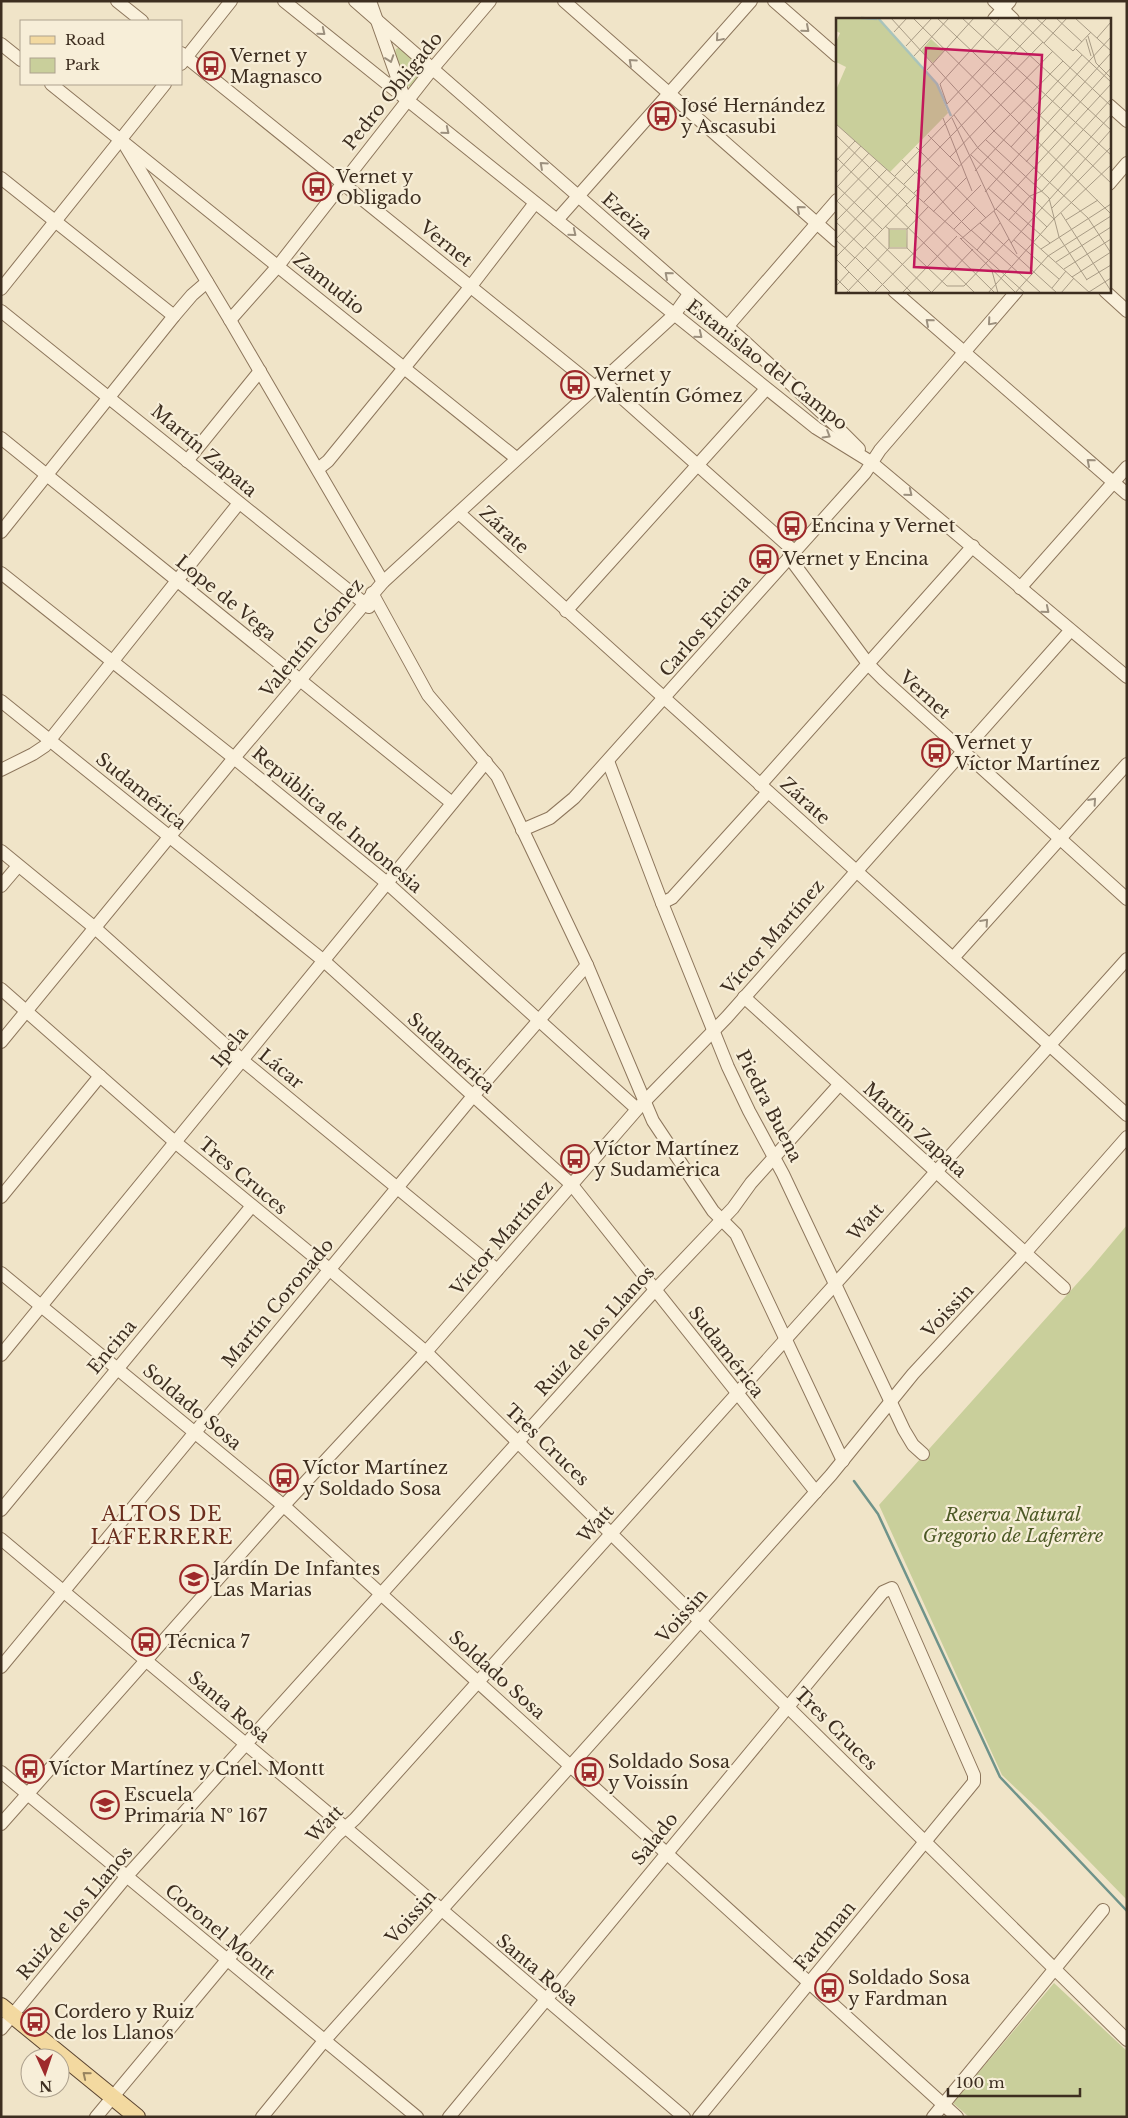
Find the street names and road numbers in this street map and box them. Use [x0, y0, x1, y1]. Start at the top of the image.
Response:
street label: Pedro Obligado [339, 28, 447, 154]
street label: Ezeiza [597, 188, 657, 244]
street label: Vernet [415, 216, 477, 272]
street label: Zamudio [289, 249, 369, 319]
street label: Estanislao del Campo [682, 295, 852, 435]
street label: Martín Zapata [147, 400, 261, 502]
street label: Zárate [475, 502, 533, 558]
street label: Lope de Vega [171, 551, 281, 645]
street label: Carlos Encina [655, 571, 755, 681]
street label: Valentín Gómez [255, 574, 368, 703]
street label: Vernet [894, 666, 955, 724]
street label: República de Indonesia [247, 742, 427, 898]
street label: Sudamérica [91, 748, 191, 834]
street label: Zárate [776, 773, 834, 829]
street label: Víctor Martínez [716, 875, 829, 1000]
street label: Sudamérica [403, 1008, 499, 1098]
street label: Ipela [207, 1022, 253, 1072]
street label: Lácar [254, 1044, 308, 1094]
street label: Piedra Buena [731, 1046, 807, 1166]
street label: Martín Zapata [859, 1078, 971, 1182]
street label: Tres Cruces [194, 1133, 292, 1219]
street label: Víctor Martínez [445, 1176, 558, 1301]
street label: Watt [843, 1198, 889, 1246]
street label: Martín Coronado [218, 1234, 338, 1372]
street label: Ruiz de los Llanos [531, 1261, 659, 1401]
street label: Voissin [917, 1280, 978, 1343]
street label: Sudamérica [684, 1302, 768, 1402]
street label: Encina [83, 1316, 141, 1378]
street label: Soldado Sosa [138, 1359, 246, 1455]
street label: Tres Cruces [500, 1399, 594, 1491]
street label: Watt [573, 1500, 619, 1548]
street label: Voissin [651, 1584, 712, 1648]
street label: Soldado Sosa [444, 1626, 550, 1724]
street label: Santa Rosa [184, 1667, 274, 1747]
street label: Tres Cruces [790, 1683, 882, 1775]
street label: Watt [301, 1801, 348, 1848]
street label: Salado [627, 1808, 683, 1870]
street label: Ruiz de los Llanos [13, 1842, 137, 1984]
street label: Coronel Montt [160, 1880, 280, 1985]
street label: Voissin [380, 1885, 441, 1949]
street label: Fardman [790, 1897, 860, 1975]
street label: Santa Rosa [492, 1930, 582, 2010]

